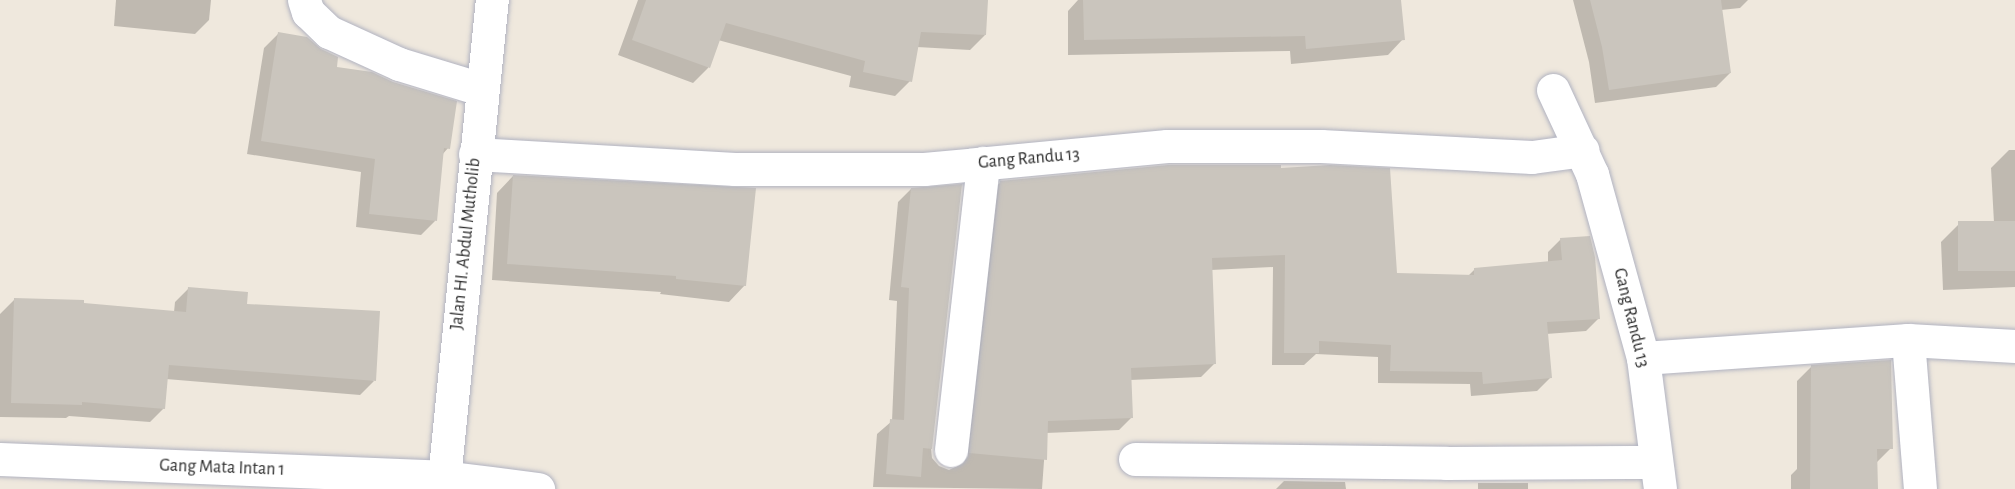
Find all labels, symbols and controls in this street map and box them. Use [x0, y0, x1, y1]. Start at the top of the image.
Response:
street label: Gang Randu 13 [977, 144, 1081, 174]
street label: Jalan HI. Abdul Mutholib [446, 157, 486, 331]
street label: Gang Randu 13 [1608, 266, 1654, 370]
street label: Gang Mata Intan 1 [159, 455, 285, 481]

